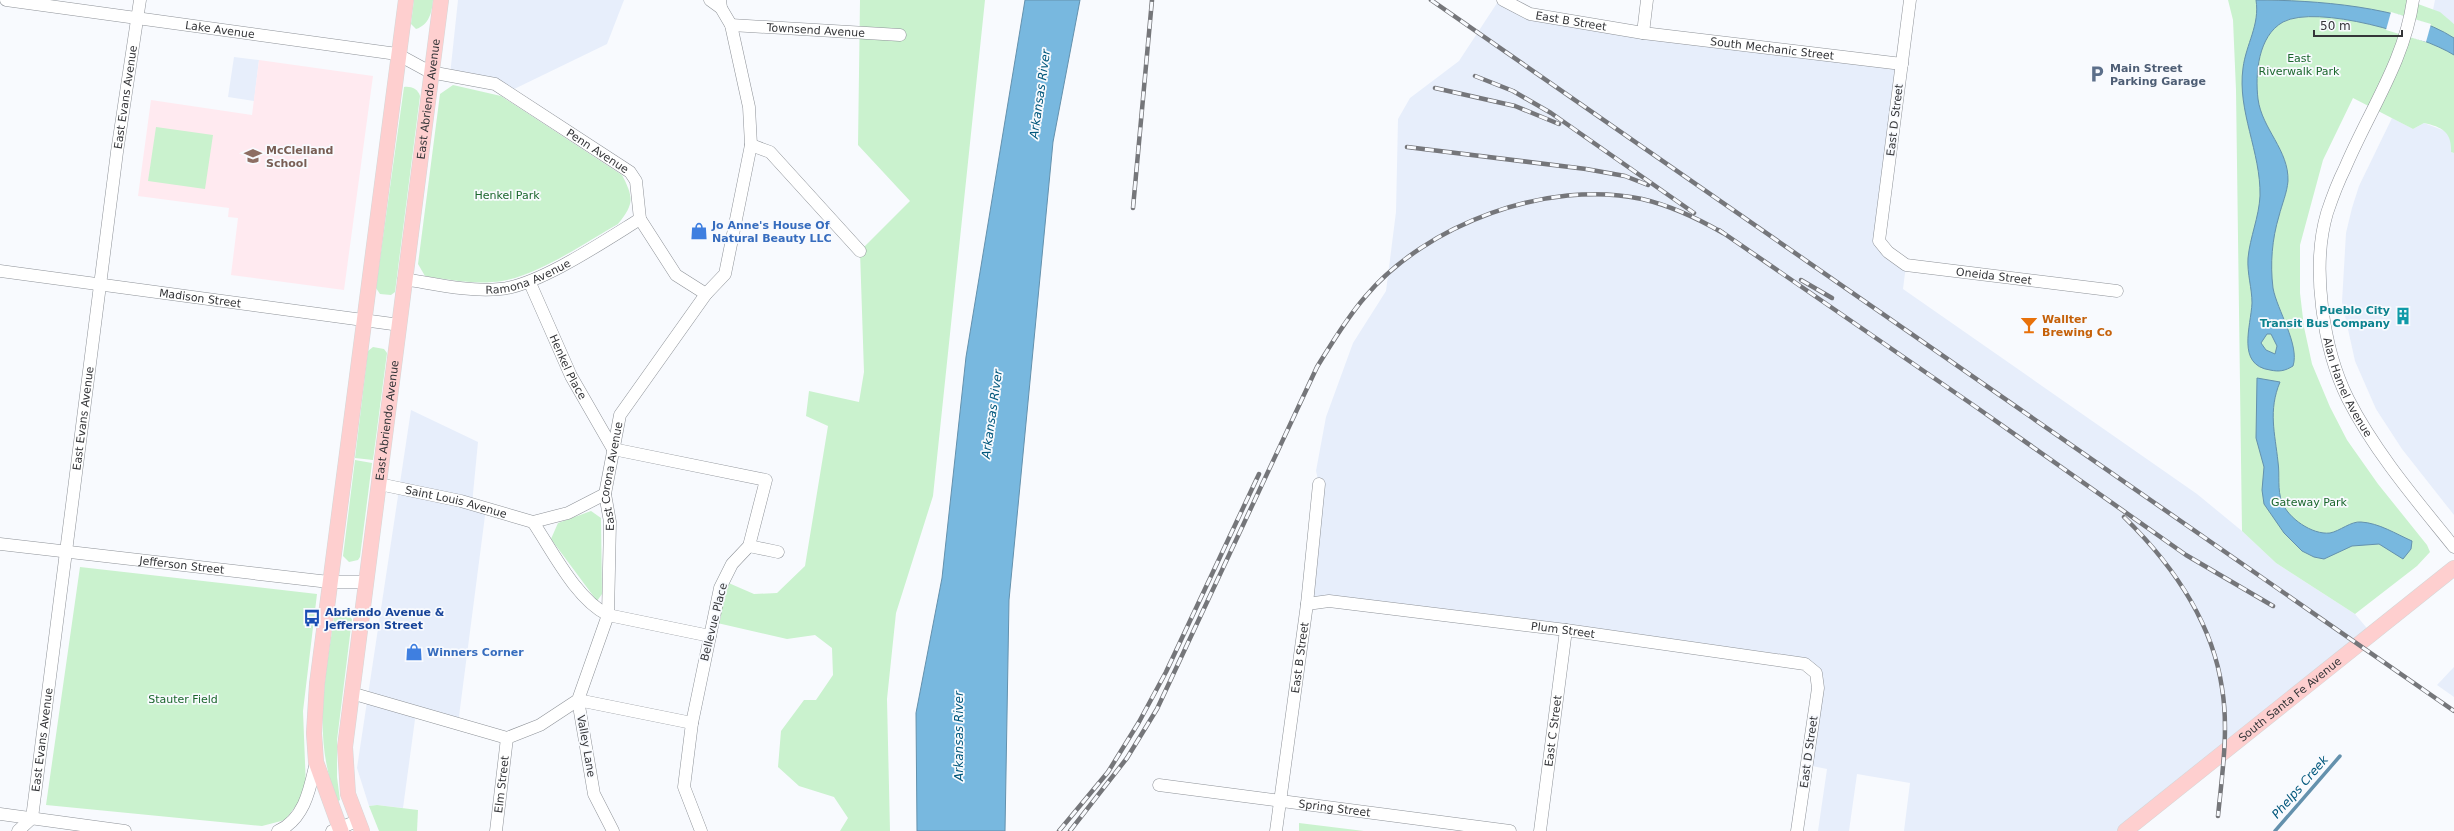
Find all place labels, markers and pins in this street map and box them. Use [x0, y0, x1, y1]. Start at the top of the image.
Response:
place label: Main Street Parking Garage [2110, 62, 2206, 88]
parking icon: Main Street Parking Garage [2087, 64, 2107, 84]
place label: McClelland School [266, 144, 333, 170]
school or university icon: McClelland School [243, 146, 263, 166]
place label: Jo Anne's House Of Natural Beauty LLC [711, 219, 832, 245]
shop icon: Jo Anne's House Of Natural Beauty LLC [689, 221, 709, 241]
place label: Pueblo City Transit Bus Company [2260, 304, 2390, 330]
building icon: Pueblo City Transit Bus Company [2393, 306, 2413, 326]
place label: Wallter Brewing Co [2042, 313, 2113, 339]
bar icon: Wallter Brewing Co [2019, 315, 2039, 335]
place label: Abriendo Avenue & Jefferson Street [324, 606, 445, 632]
bus stop icon: Abriendo Avenue & Jefferson Street [302, 608, 322, 628]
shop icon: Winners Corner [404, 642, 424, 662]
place label: Winners Corner [427, 646, 524, 659]

